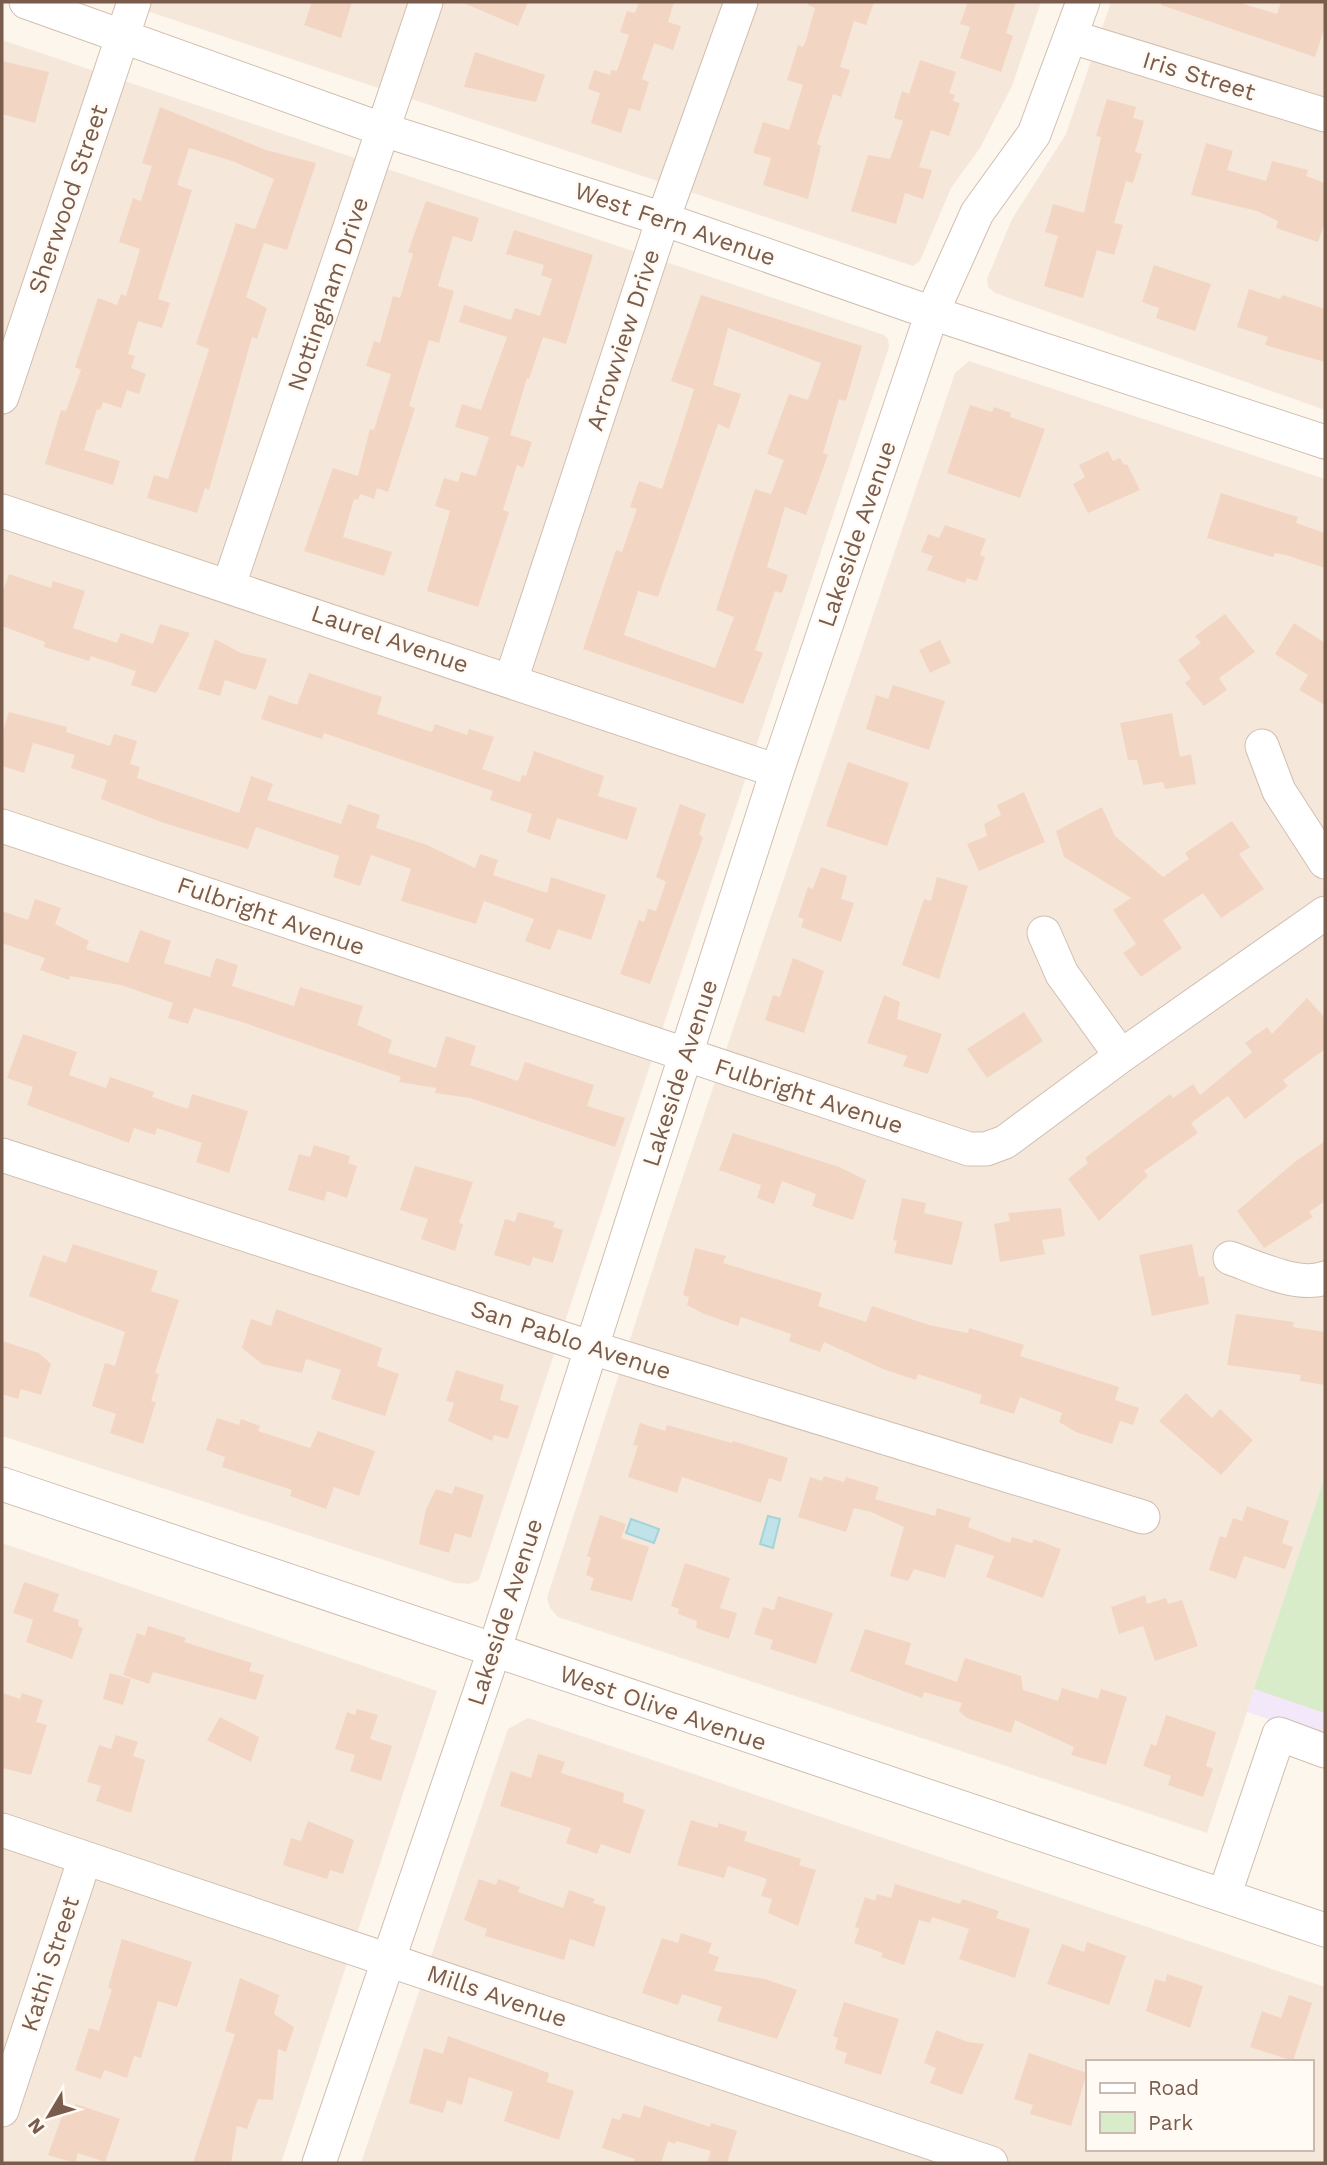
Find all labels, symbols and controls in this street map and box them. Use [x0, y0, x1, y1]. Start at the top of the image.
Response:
street label: Iris Street [1139, 46, 1259, 106]
street label: Sherwood Street [23, 101, 113, 297]
street label: West Fern Avenue [571, 176, 779, 272]
street label: Nottingham Drive [282, 193, 374, 395]
street label: Arrowview Drive [580, 246, 666, 434]
street label: Lakeside Avenue [812, 437, 902, 631]
street label: Laurel Avenue [308, 599, 472, 679]
street label: Fulbright Avenue [173, 871, 369, 961]
street label: Lakeside Avenue [637, 976, 723, 1170]
street label: Fulbright Avenue [711, 1052, 907, 1140]
street label: San Pablo Avenue [467, 1294, 675, 1386]
street label: Lakeside Avenue [462, 1515, 548, 1709]
street label: West Olive Avenue [556, 1659, 770, 1757]
street label: Kathi Street [15, 1893, 85, 2035]
street label: Mills Avenue [423, 1959, 571, 2033]
legend [1086, 2060, 1313, 2151]
text: Road [1148, 2075, 1199, 2100]
north arrow [14, 2081, 84, 2151]
text: Park [1148, 2110, 1193, 2135]
text: N [23, 2114, 49, 2139]

